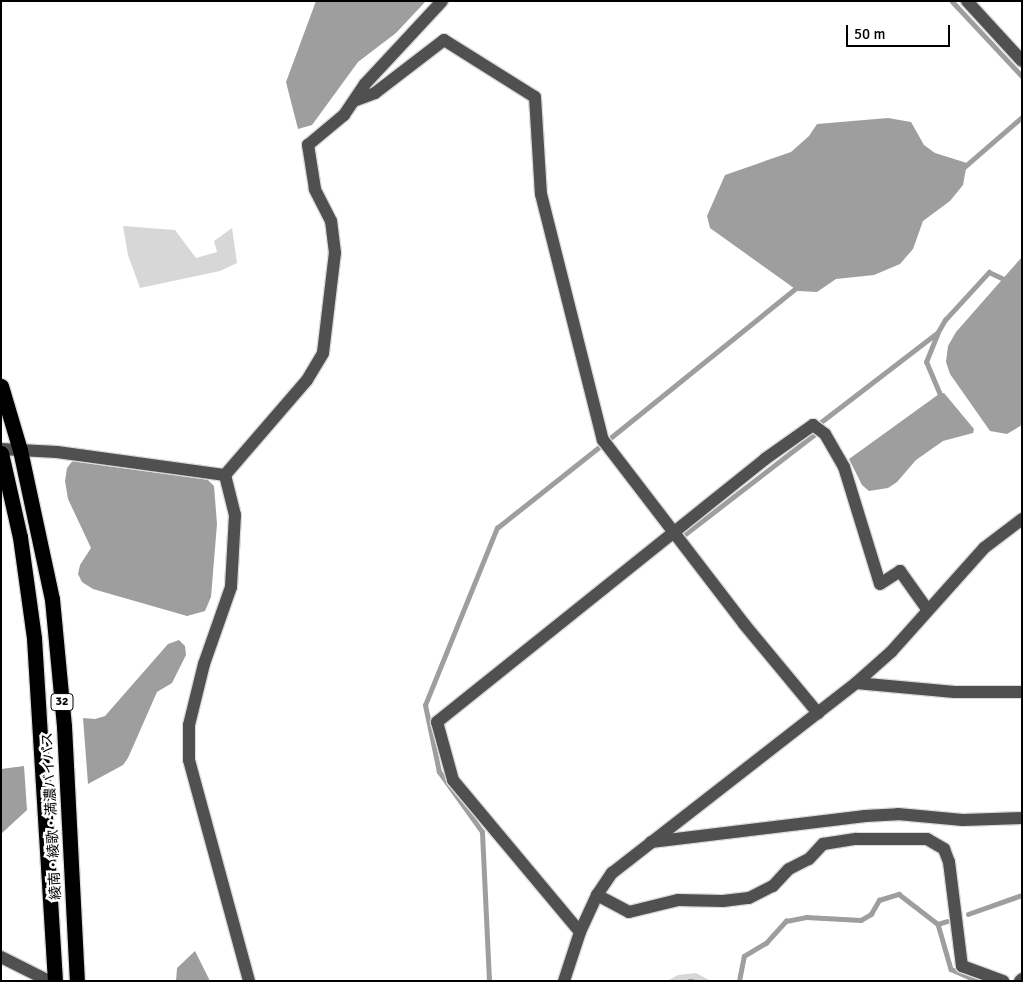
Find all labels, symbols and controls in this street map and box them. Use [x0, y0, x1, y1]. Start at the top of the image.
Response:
scale bar [848, 15, 952, 47]
text: 50 m [854, 25, 885, 43]
road number: 32 [50, 692, 74, 712]
street label: 綾南・綾歌・満濃バイパス [39, 732, 65, 900]

